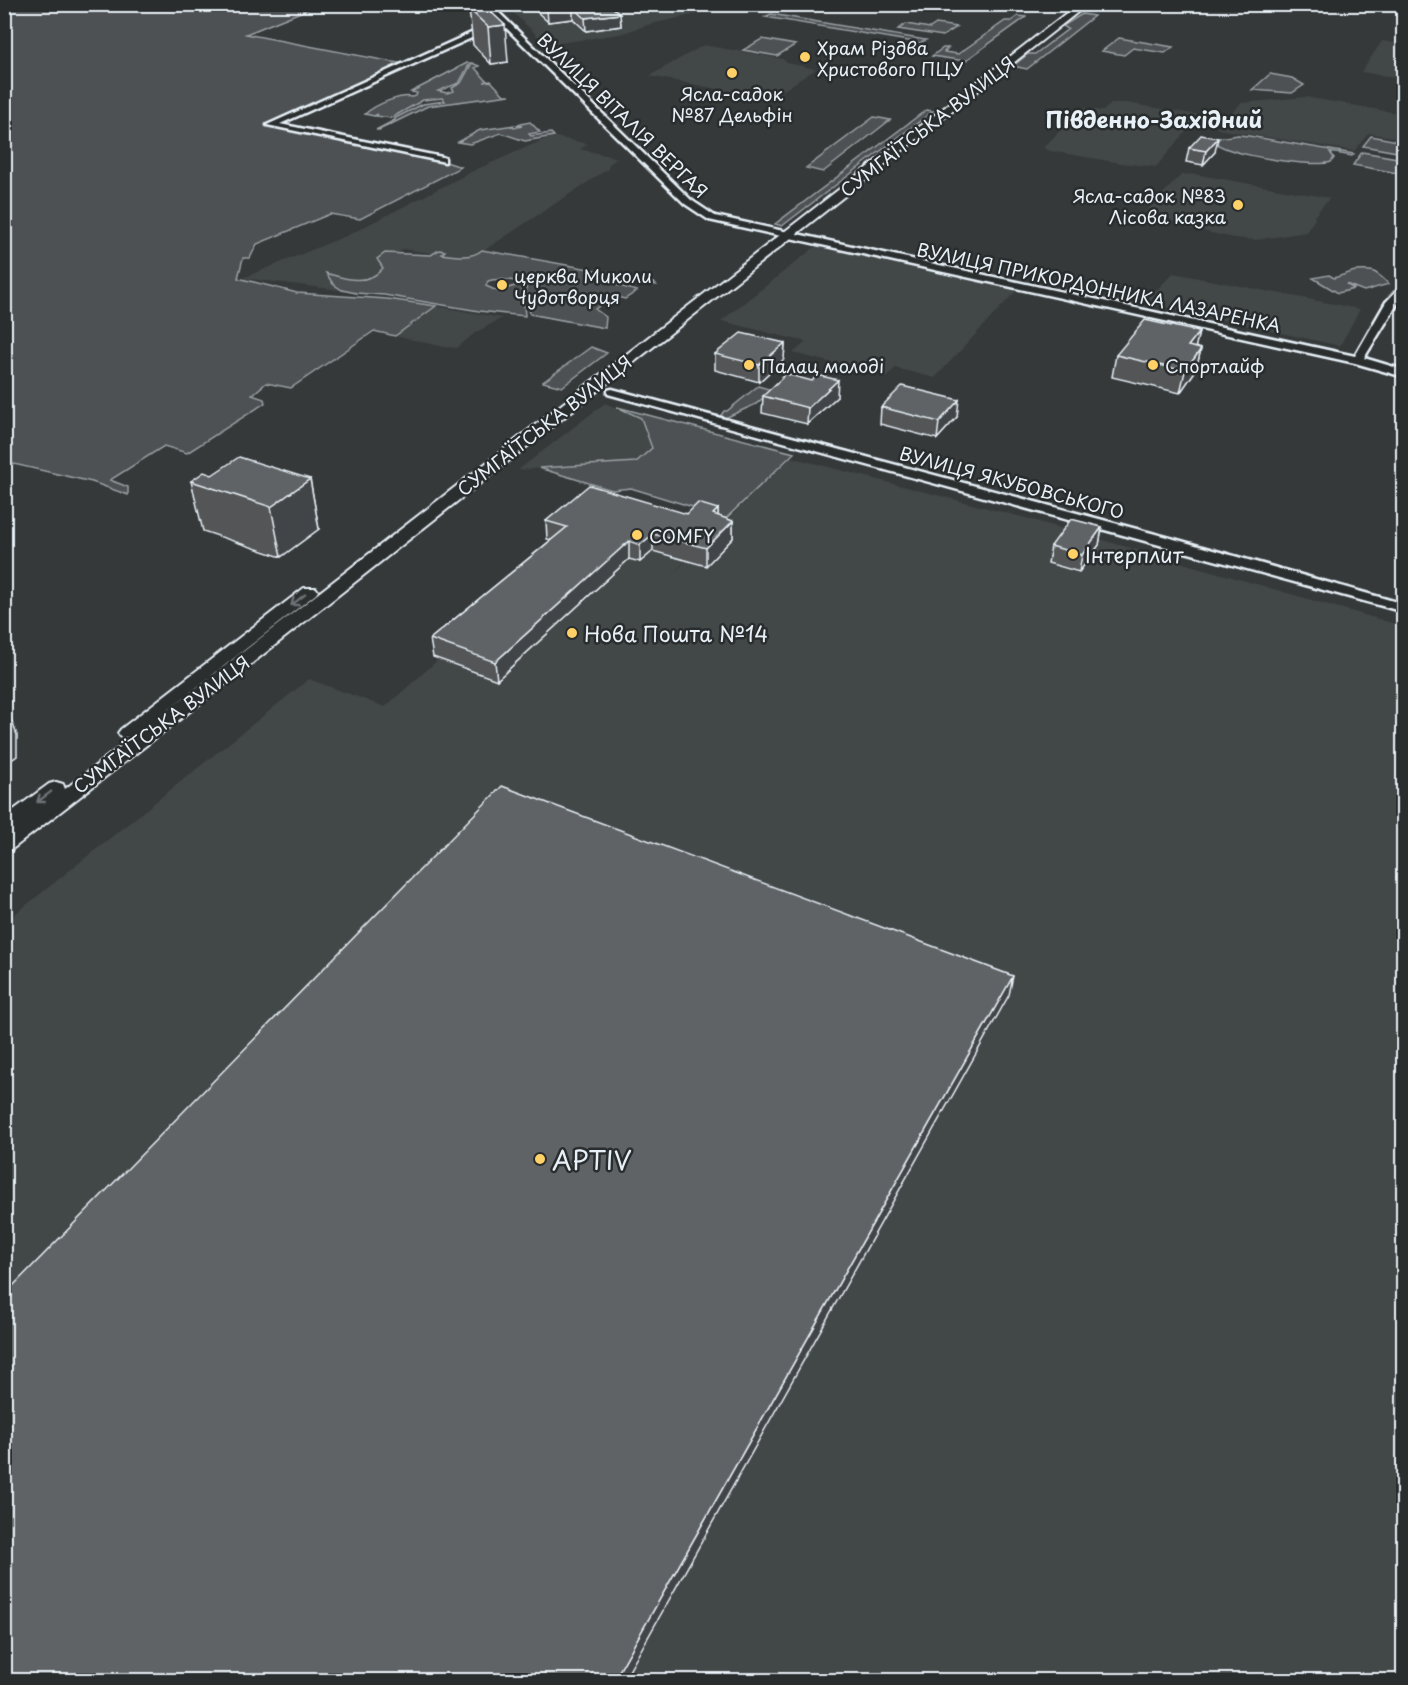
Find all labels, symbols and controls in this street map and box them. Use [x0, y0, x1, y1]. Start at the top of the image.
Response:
street label: ВУЛИЦЯ ВІТАЛІЯ ВЕРГАЯ [532, 26, 714, 204]
place label: Храм Різдва Христового ПЦУ [817, 34, 964, 82]
street label: СУМГАЇТСЬКА ВУЛИЦЯ [834, 49, 1020, 203]
marker: Храм Різдва Христового ПЦУ [798, 50, 812, 64]
marker: Ясла-садок №87 Дельфін [725, 66, 739, 80]
place label: Ясла-садок №87 Дельфін [671, 80, 793, 128]
district label: Південно-Західний [1046, 102, 1262, 135]
place label: Ясла-садок №83 Лісова казка [1073, 182, 1227, 230]
marker: Ясла-садок №83 Лісова казка [1231, 198, 1245, 212]
street label: ВУЛИЦЯ ПРИКОРДОННИКА ЛАЗАРЕНКА [915, 235, 1284, 339]
place label: церква Миколи Чудотворця [514, 262, 652, 310]
marker: церква Миколи Чудотворця [495, 278, 509, 292]
street label: СУМГАЇТСЬКА ВУЛИЦЯ [451, 348, 637, 502]
place label: Палац молоді [761, 352, 884, 379]
place label: Спортлайф [1165, 352, 1265, 379]
marker: Палац молоді [742, 358, 756, 372]
marker: Спортлайф [1146, 358, 1160, 372]
street label: ВУЛИЦЯ ЯКУБОВСЬКОГО [897, 439, 1127, 525]
place label: COMFY [649, 522, 714, 549]
marker: COMFY [630, 528, 644, 542]
place label: Інтерплит [1085, 538, 1184, 570]
marker: Інтерплит [1066, 547, 1080, 561]
one-way arrow [290, 594, 306, 606]
place label: Нова Пошта №14 [584, 617, 768, 649]
marker: Нова Пошта №14 [565, 626, 579, 640]
street label: СУМГАЇТСЬКА ВУЛИЦЯ [67, 648, 255, 800]
one-way arrow [36, 790, 52, 803]
place label: APTIV [552, 1140, 632, 1179]
marker: APTIV [533, 1152, 547, 1166]

